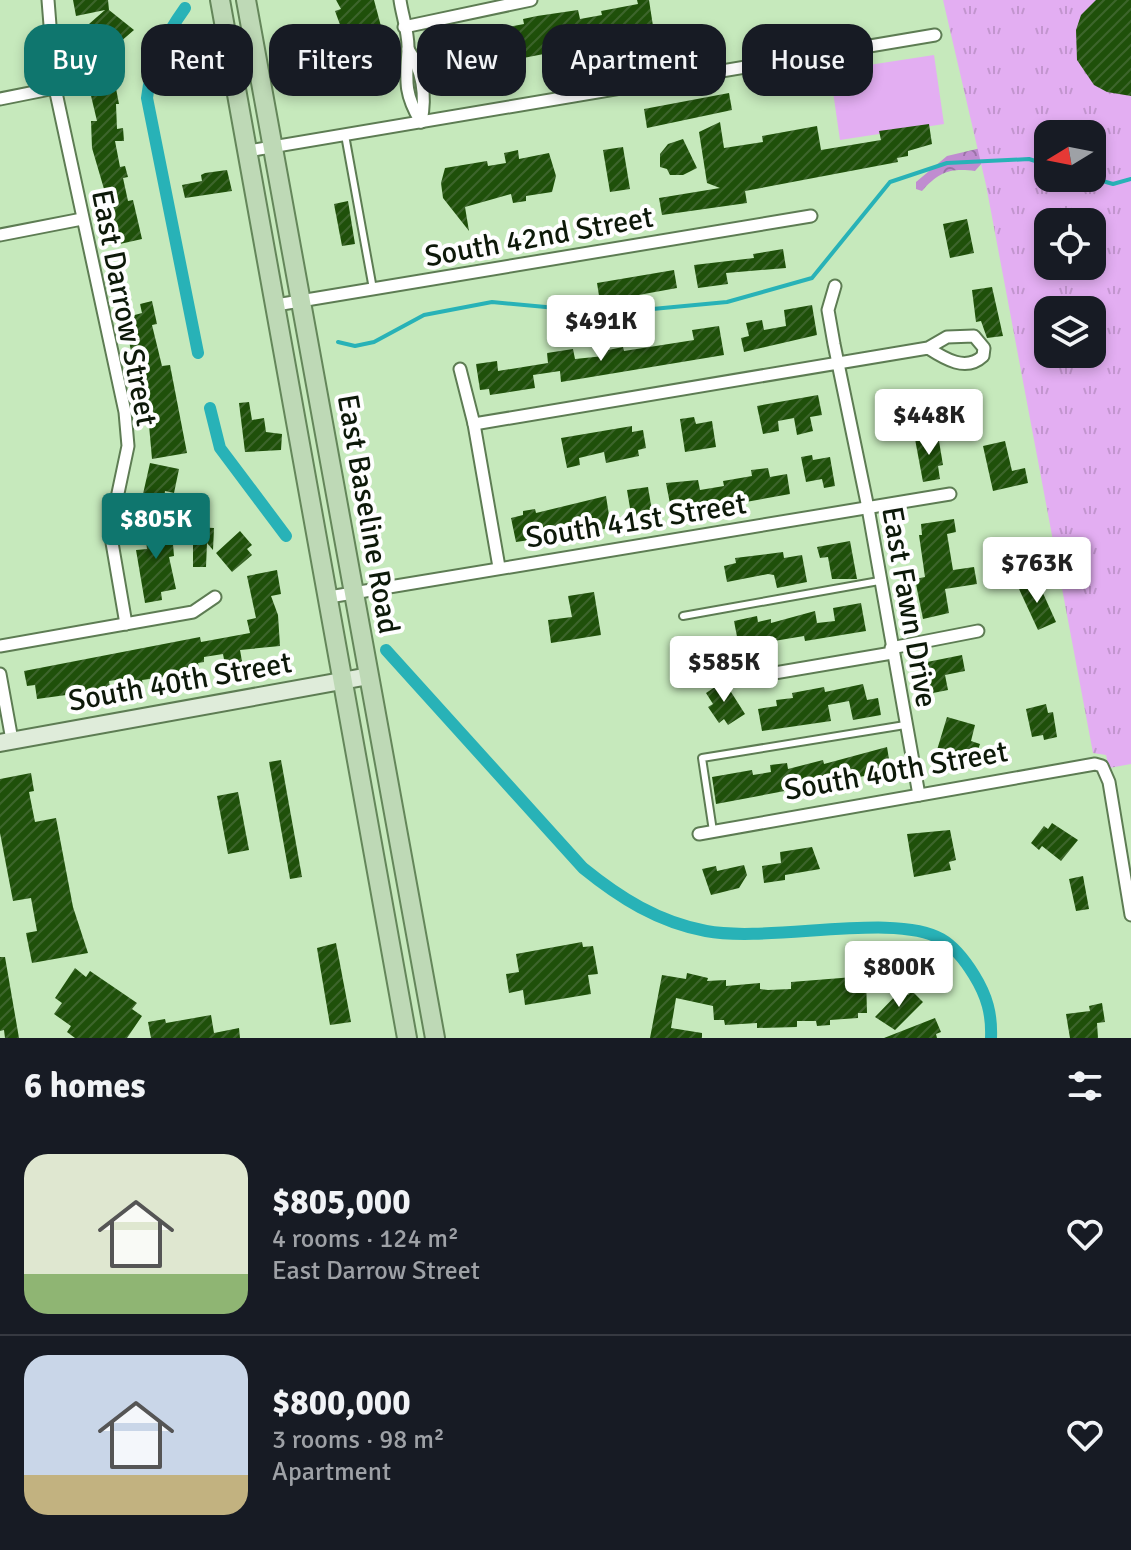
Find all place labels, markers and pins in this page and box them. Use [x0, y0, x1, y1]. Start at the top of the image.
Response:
pin: $491K [545, 295, 657, 363]
pin: $448K [873, 389, 985, 457]
pin: $805K [100, 493, 212, 561]
pin: $763K [981, 537, 1093, 605]
pin: $585K [668, 636, 780, 704]
pin: $800K [843, 941, 955, 1009]

